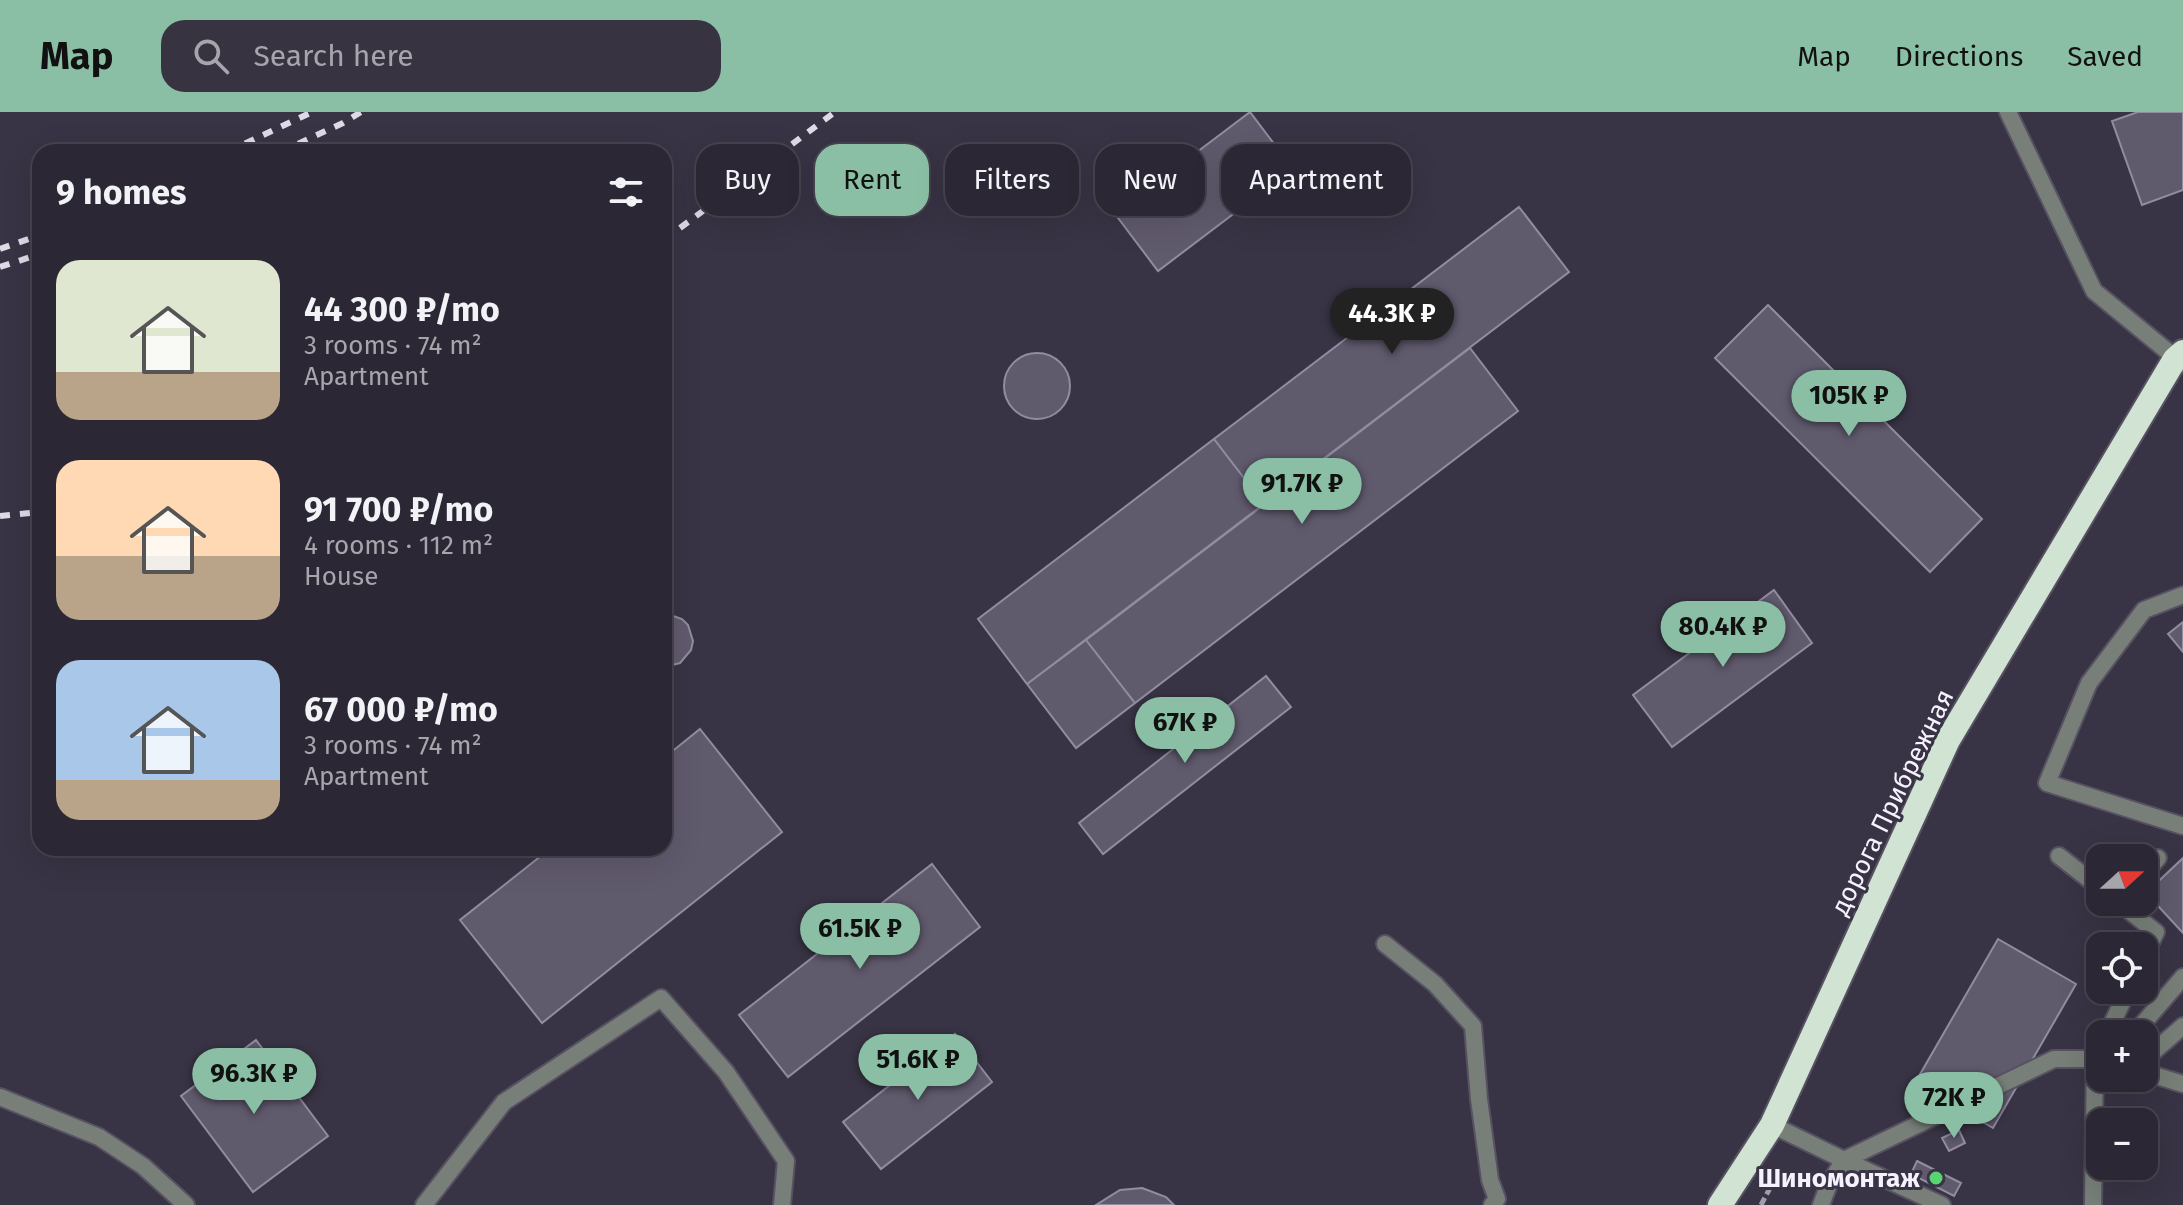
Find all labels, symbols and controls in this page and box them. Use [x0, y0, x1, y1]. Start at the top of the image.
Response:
search box [161, 20, 721, 92]
text: Map [40, 33, 113, 79]
icon: search [189, 34, 233, 78]
text: Search here [253, 38, 414, 74]
text: Map [1797, 40, 1851, 73]
text: Directions [1895, 40, 2023, 73]
text: Saved [2067, 40, 2143, 73]
chip: Buy [696, 144, 799, 216]
chip: Rent [815, 144, 929, 216]
chip: Filters [945, 144, 1079, 216]
chip: New [1095, 144, 1205, 216]
chip: Apartment [1221, 144, 1411, 216]
icon: filters [604, 170, 648, 214]
text: 9 homes [56, 172, 187, 213]
pin: 44.3K ₽ [1318, 288, 1466, 356]
text: 44 300 ₽/mo [304, 289, 500, 330]
icon: home [120, 292, 216, 388]
text: 44.3K ₽ [1348, 298, 1436, 329]
text: 3 rooms · 74 m² [304, 330, 482, 361]
text: Apartment [304, 361, 429, 392]
pin: 105K ₽ [1784, 370, 1914, 438]
text: 105K ₽ [1809, 380, 1889, 411]
pin: 91.7K ₽ [1228, 458, 1376, 526]
text: 91.7K ₽ [1261, 468, 1343, 499]
text: 91 700 ₽/mo [304, 489, 493, 530]
icon: home [120, 492, 216, 588]
text: 4 rooms · 112 m² [304, 530, 493, 561]
text: House [304, 561, 378, 592]
pin: 80.4K ₽ [1649, 601, 1797, 669]
text: 80.4K ₽ [1679, 611, 1767, 642]
street label: дорога Прибрежная [1824, 684, 1961, 920]
text: 67 000 ₽/mo [304, 689, 498, 730]
icon: home [120, 692, 216, 788]
pin: 67K ₽ [1129, 697, 1241, 765]
text: 67K ₽ [1153, 707, 1217, 738]
text: 3 rooms · 74 m² [304, 730, 482, 761]
text: Apartment [304, 761, 429, 792]
north arrow [2086, 844, 2158, 916]
map controls [2086, 844, 2158, 1180]
pin: 61.5K ₽ [786, 903, 934, 971]
text: 61.5K ₽ [818, 913, 902, 944]
button: locate [2086, 932, 2158, 1004]
button: + [2086, 1020, 2158, 1092]
pin: 51.6K ₽ [844, 1034, 992, 1102]
text: 51.6K ₽ [876, 1044, 960, 1075]
pin: 96.3K ₽ [180, 1048, 328, 1116]
text: 96.3K ₽ [210, 1058, 298, 1089]
pin: 72K ₽ [1898, 1072, 2010, 1140]
text: 72K ₽ [1922, 1082, 1986, 1113]
button: − [2086, 1108, 2158, 1180]
place label: Шиномонтаж [1757, 1163, 1920, 1194]
marker: Шиномонтаж [1927, 1169, 1945, 1187]

